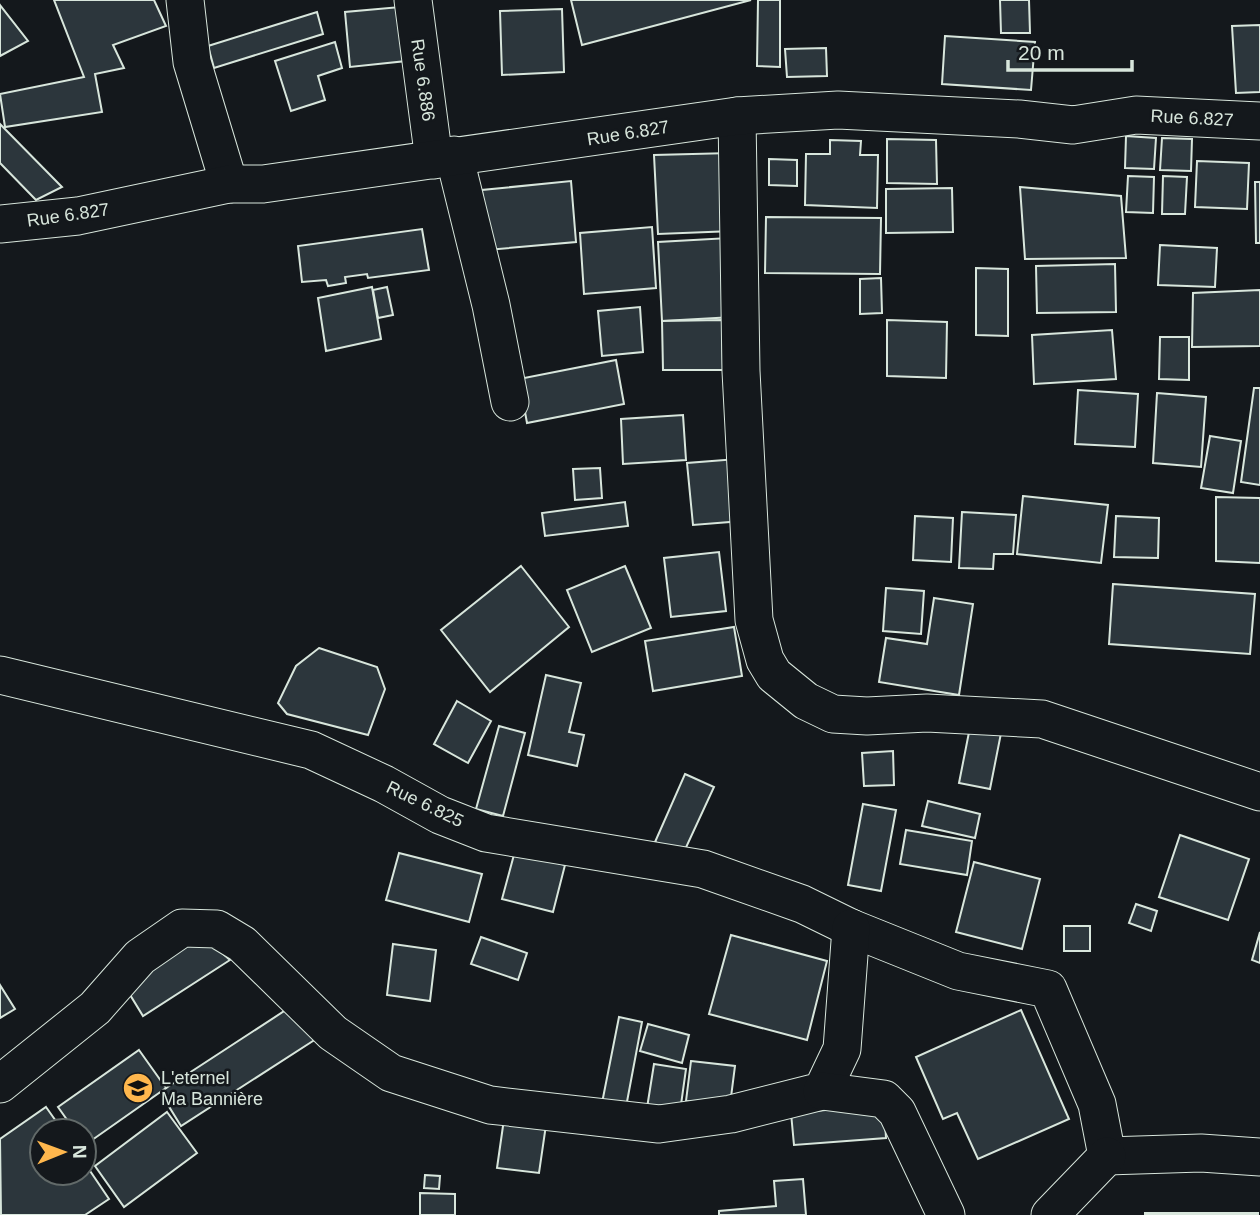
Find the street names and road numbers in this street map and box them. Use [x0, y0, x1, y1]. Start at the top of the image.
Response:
street label: Rue 6.886 [407, 37, 439, 123]
street label: Rue 6.827 [1150, 106, 1234, 130]
street label: Rue 6.827 [585, 117, 671, 149]
street label: Rue 6.827 [25, 199, 111, 231]
street label: Rue 6.825 [383, 777, 467, 831]

